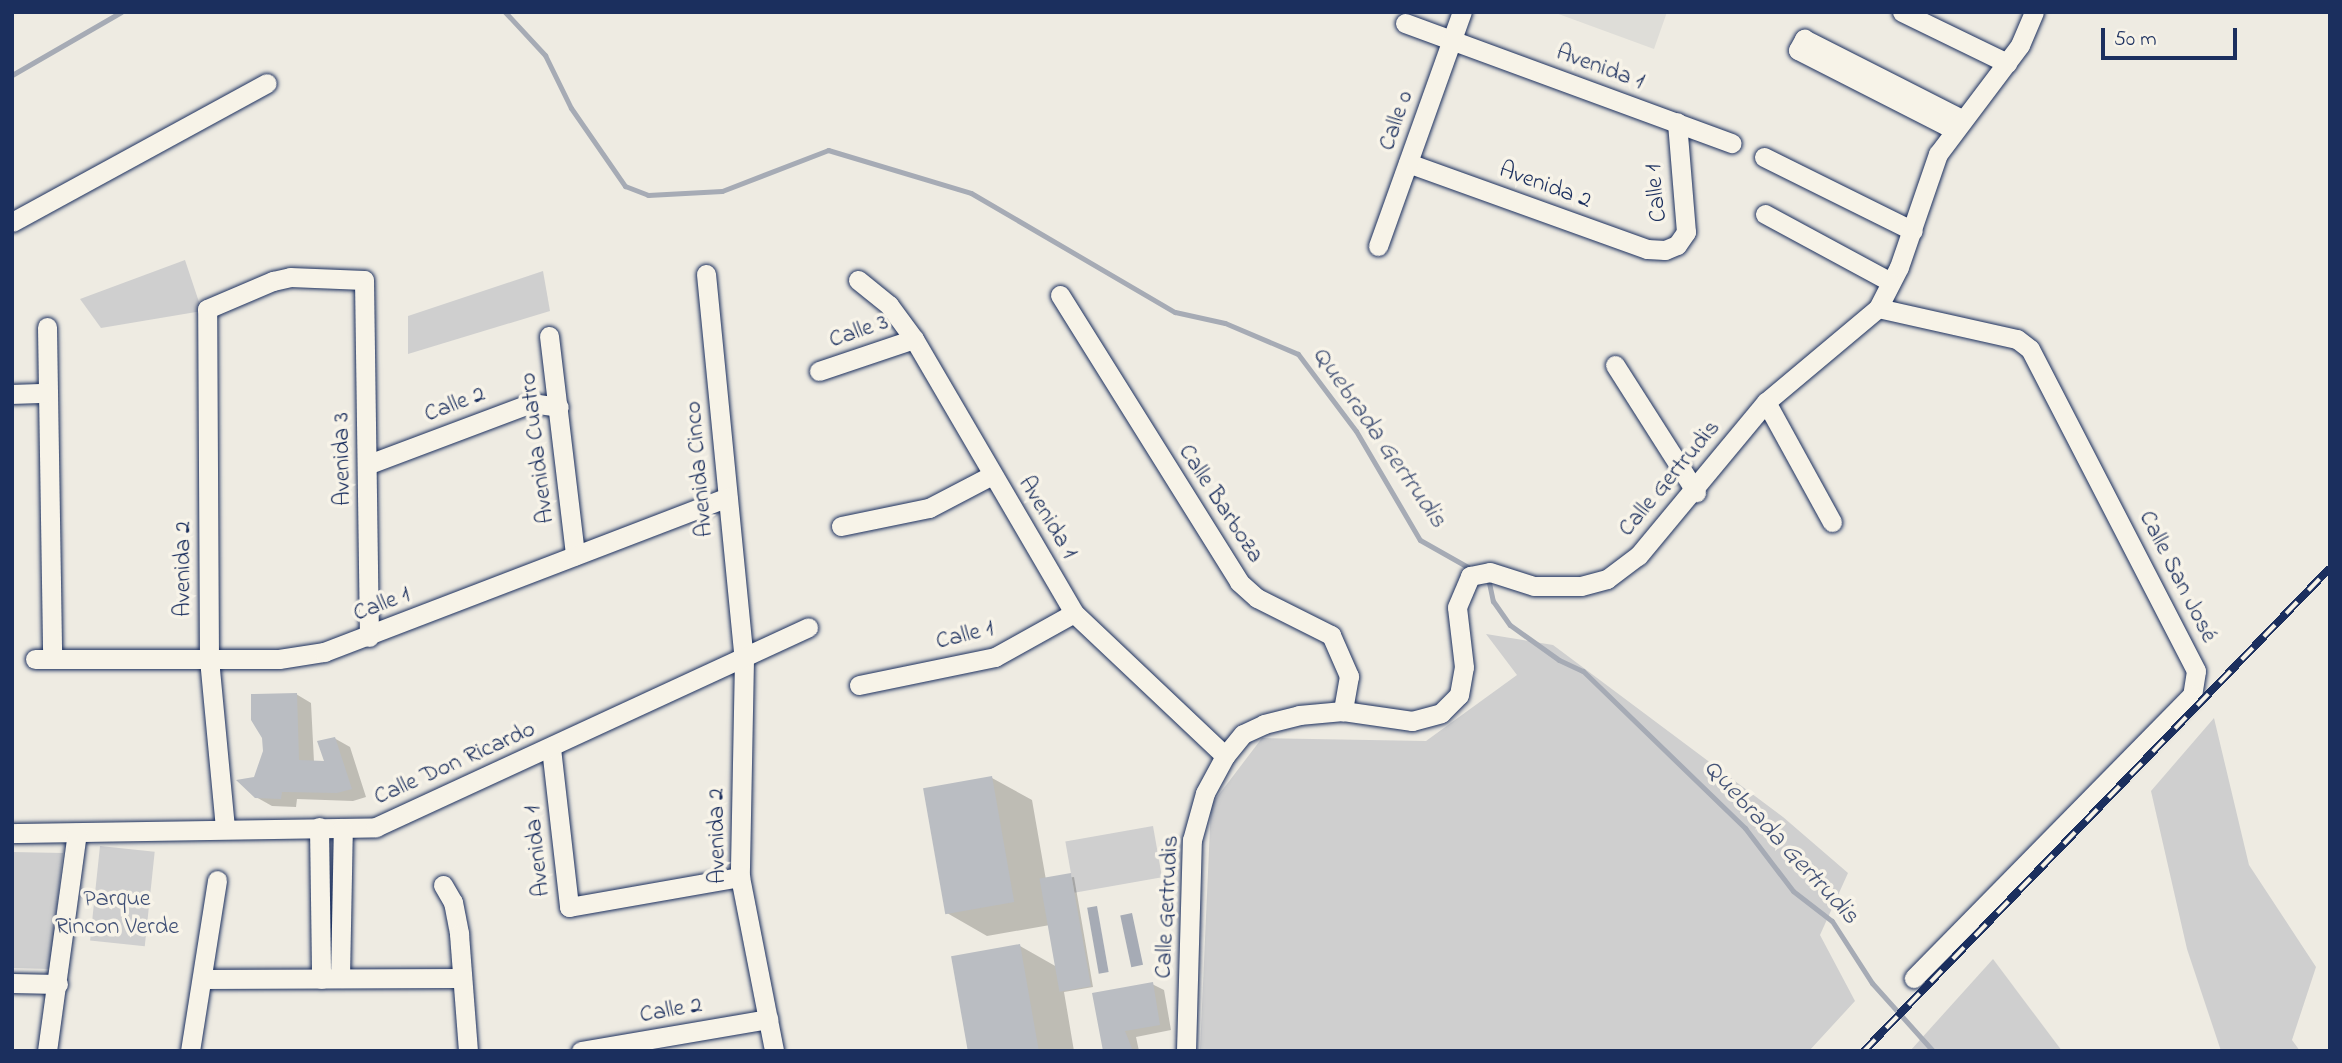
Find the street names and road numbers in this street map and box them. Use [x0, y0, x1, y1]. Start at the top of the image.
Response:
street label: Avenida 1 [1552, 39, 1648, 97]
street label: Calle 0 [1373, 87, 1421, 155]
street label: Avenida 2 [1495, 156, 1595, 216]
street label: Calle 1 [1640, 162, 1674, 224]
street label: Calle 3 [826, 308, 892, 356]
street label: Avenida Cuatro [514, 371, 562, 525]
street label: Calle 2 [420, 380, 490, 430]
street label: Avenida Cinco [680, 400, 720, 538]
street label: Avenida 3 [328, 412, 358, 506]
street label: Calle Gertrudis [1613, 415, 1727, 543]
street label: Calle Barboza [1171, 439, 1269, 569]
street label: Avenida 1 [1011, 471, 1083, 565]
street label: Calle San José [2131, 506, 2223, 648]
street label: Avenida 2 [170, 521, 198, 617]
street label: Calle 1 [349, 581, 415, 629]
street label: Calle 1 [933, 615, 997, 657]
street label: Calle Don Ricardo [370, 716, 540, 812]
street label: Avenida 2 [703, 788, 733, 884]
street label: Avenida 1 [519, 804, 557, 898]
street label: Calle Gertrudis [1150, 835, 1186, 979]
street label: Calle 2 [638, 991, 704, 1031]

